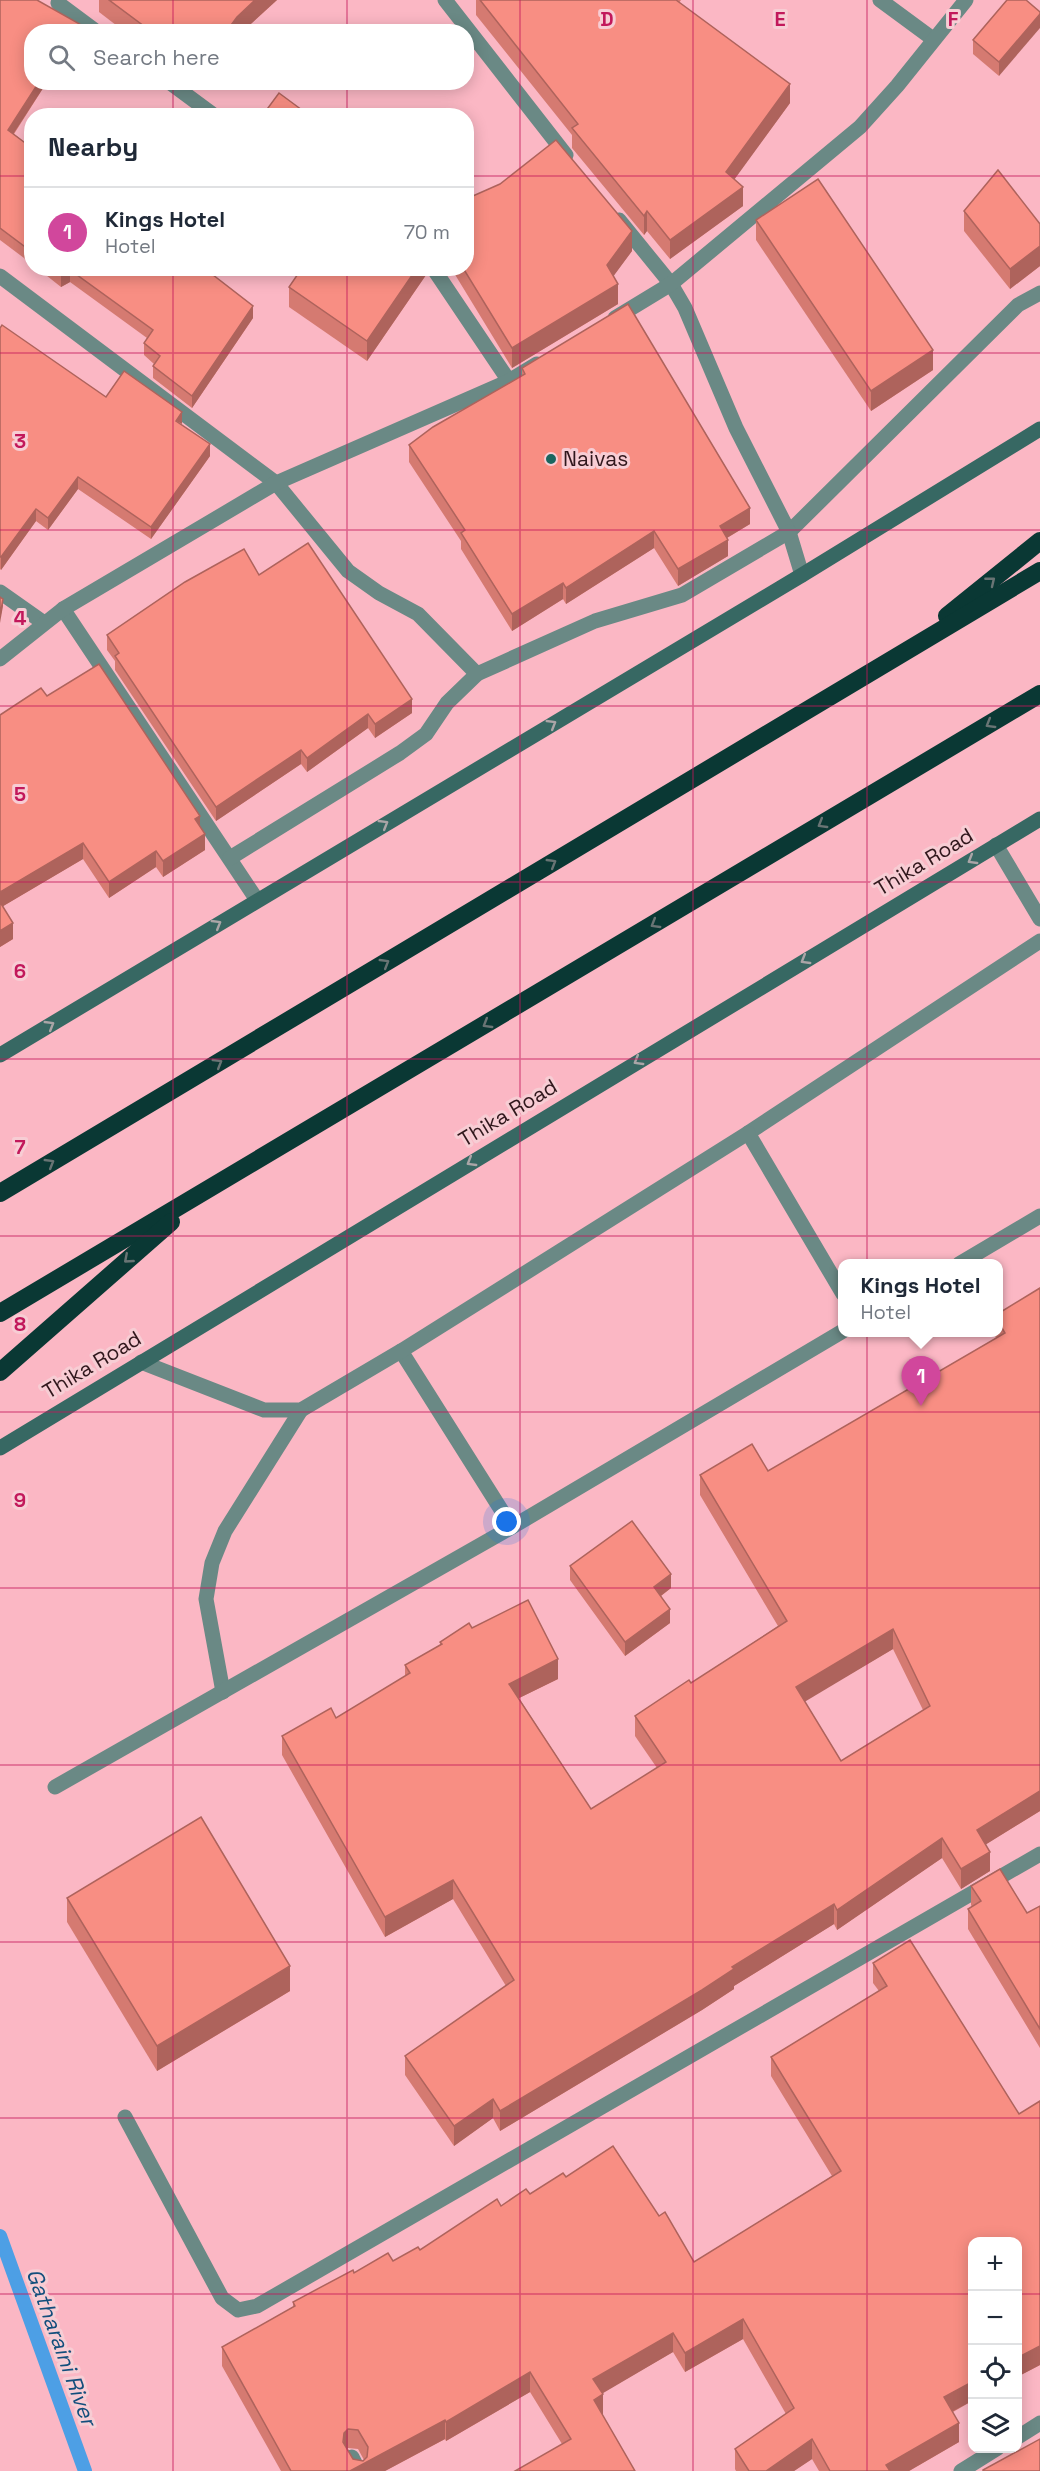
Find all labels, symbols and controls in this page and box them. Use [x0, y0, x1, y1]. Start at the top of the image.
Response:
text: D [600, 6, 614, 32]
text: E [774, 6, 786, 32]
text: F [948, 6, 959, 32]
search box [24, 24, 474, 90]
icon: search [45, 41, 78, 74]
text: Search here [93, 43, 220, 71]
text: Nearby [48, 130, 138, 164]
text: Kings Hotel [105, 205, 225, 233]
text: 1 [63, 219, 72, 245]
text: 70 m [404, 219, 450, 245]
text: Hotel [105, 233, 156, 259]
text: 3 [14, 428, 26, 454]
place label: Naivas [563, 445, 628, 472]
marker: Naivas [544, 452, 558, 466]
one-way arrow [984, 577, 995, 588]
text: 4 [14, 605, 27, 631]
one-way arrow [986, 717, 996, 729]
one-way arrow [546, 720, 556, 731]
text: 5 [14, 781, 26, 807]
one-way arrow [818, 817, 828, 828]
one-way arrow [378, 819, 388, 831]
street label: Thika Road [869, 822, 978, 902]
one-way arrow [968, 852, 978, 864]
one-way arrow [546, 858, 556, 870]
one-way arrow [651, 916, 661, 928]
one-way arrow [211, 919, 221, 931]
one-way arrow [801, 953, 811, 965]
text: 6 [14, 958, 26, 984]
one-way arrow [379, 958, 389, 970]
one-way arrow [483, 1016, 493, 1028]
one-way arrow [44, 1020, 54, 1032]
one-way arrow [634, 1054, 644, 1065]
one-way arrow [212, 1058, 222, 1070]
street label: Thika Road [453, 1073, 562, 1153]
text: 7 [14, 1134, 26, 1160]
one-way arrow [467, 1154, 477, 1166]
one-way arrow [44, 1159, 54, 1170]
one-way arrow [124, 1252, 135, 1263]
popup [838, 1259, 1003, 1337]
text: Kings Hotel [860, 1271, 981, 1299]
text: Hotel [860, 1299, 911, 1325]
text: 8 [14, 1311, 26, 1337]
street label: Thika Road [37, 1325, 146, 1405]
pin: 1 [902, 1356, 940, 1406]
text: 9 [14, 1487, 26, 1513]
your location [492, 1507, 521, 1536]
map controls [968, 2237, 1022, 2453]
button: + [968, 2237, 1022, 2291]
water label: Gatharaini River [21, 2265, 104, 2432]
button: − [968, 2291, 1022, 2345]
button: locate [968, 2345, 1022, 2399]
button: layers [968, 2399, 1022, 2453]

